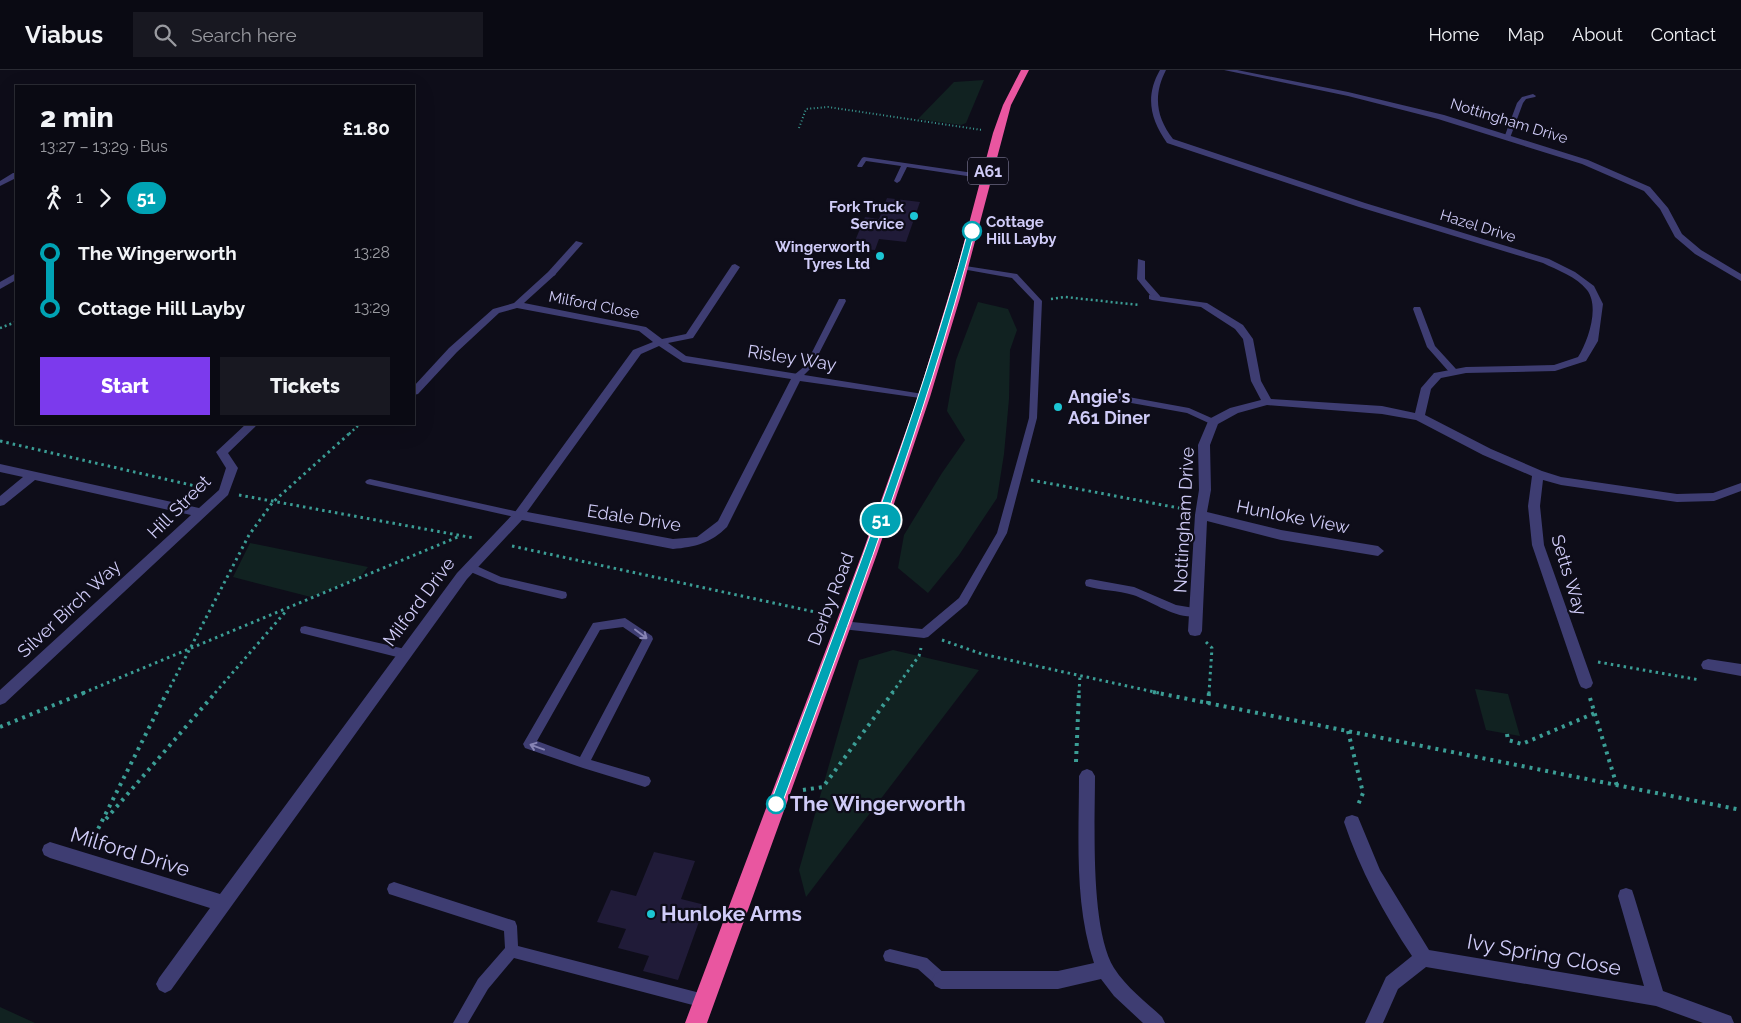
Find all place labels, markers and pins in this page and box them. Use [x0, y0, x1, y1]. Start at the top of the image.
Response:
place label: Fork Truck Service [829, 198, 905, 233]
marker: Fork Truck Service [908, 210, 920, 222]
place label: Cottage Hill Layby [986, 213, 1057, 248]
marker: Cottage Hill Layby [962, 221, 982, 241]
place label: Wingerworth Tyres Ltd [775, 238, 870, 273]
marker: Wingerworth Tyres Ltd [874, 250, 886, 262]
place label: Angie's A61 Diner [1068, 386, 1150, 428]
marker: Angie's A61 Diner [1052, 401, 1064, 413]
place label: The Wingerworth [790, 791, 966, 816]
marker: The Wingerworth [766, 794, 786, 814]
place label: Hunloke Arms [661, 901, 802, 926]
marker: Hunloke Arms [645, 908, 657, 920]

